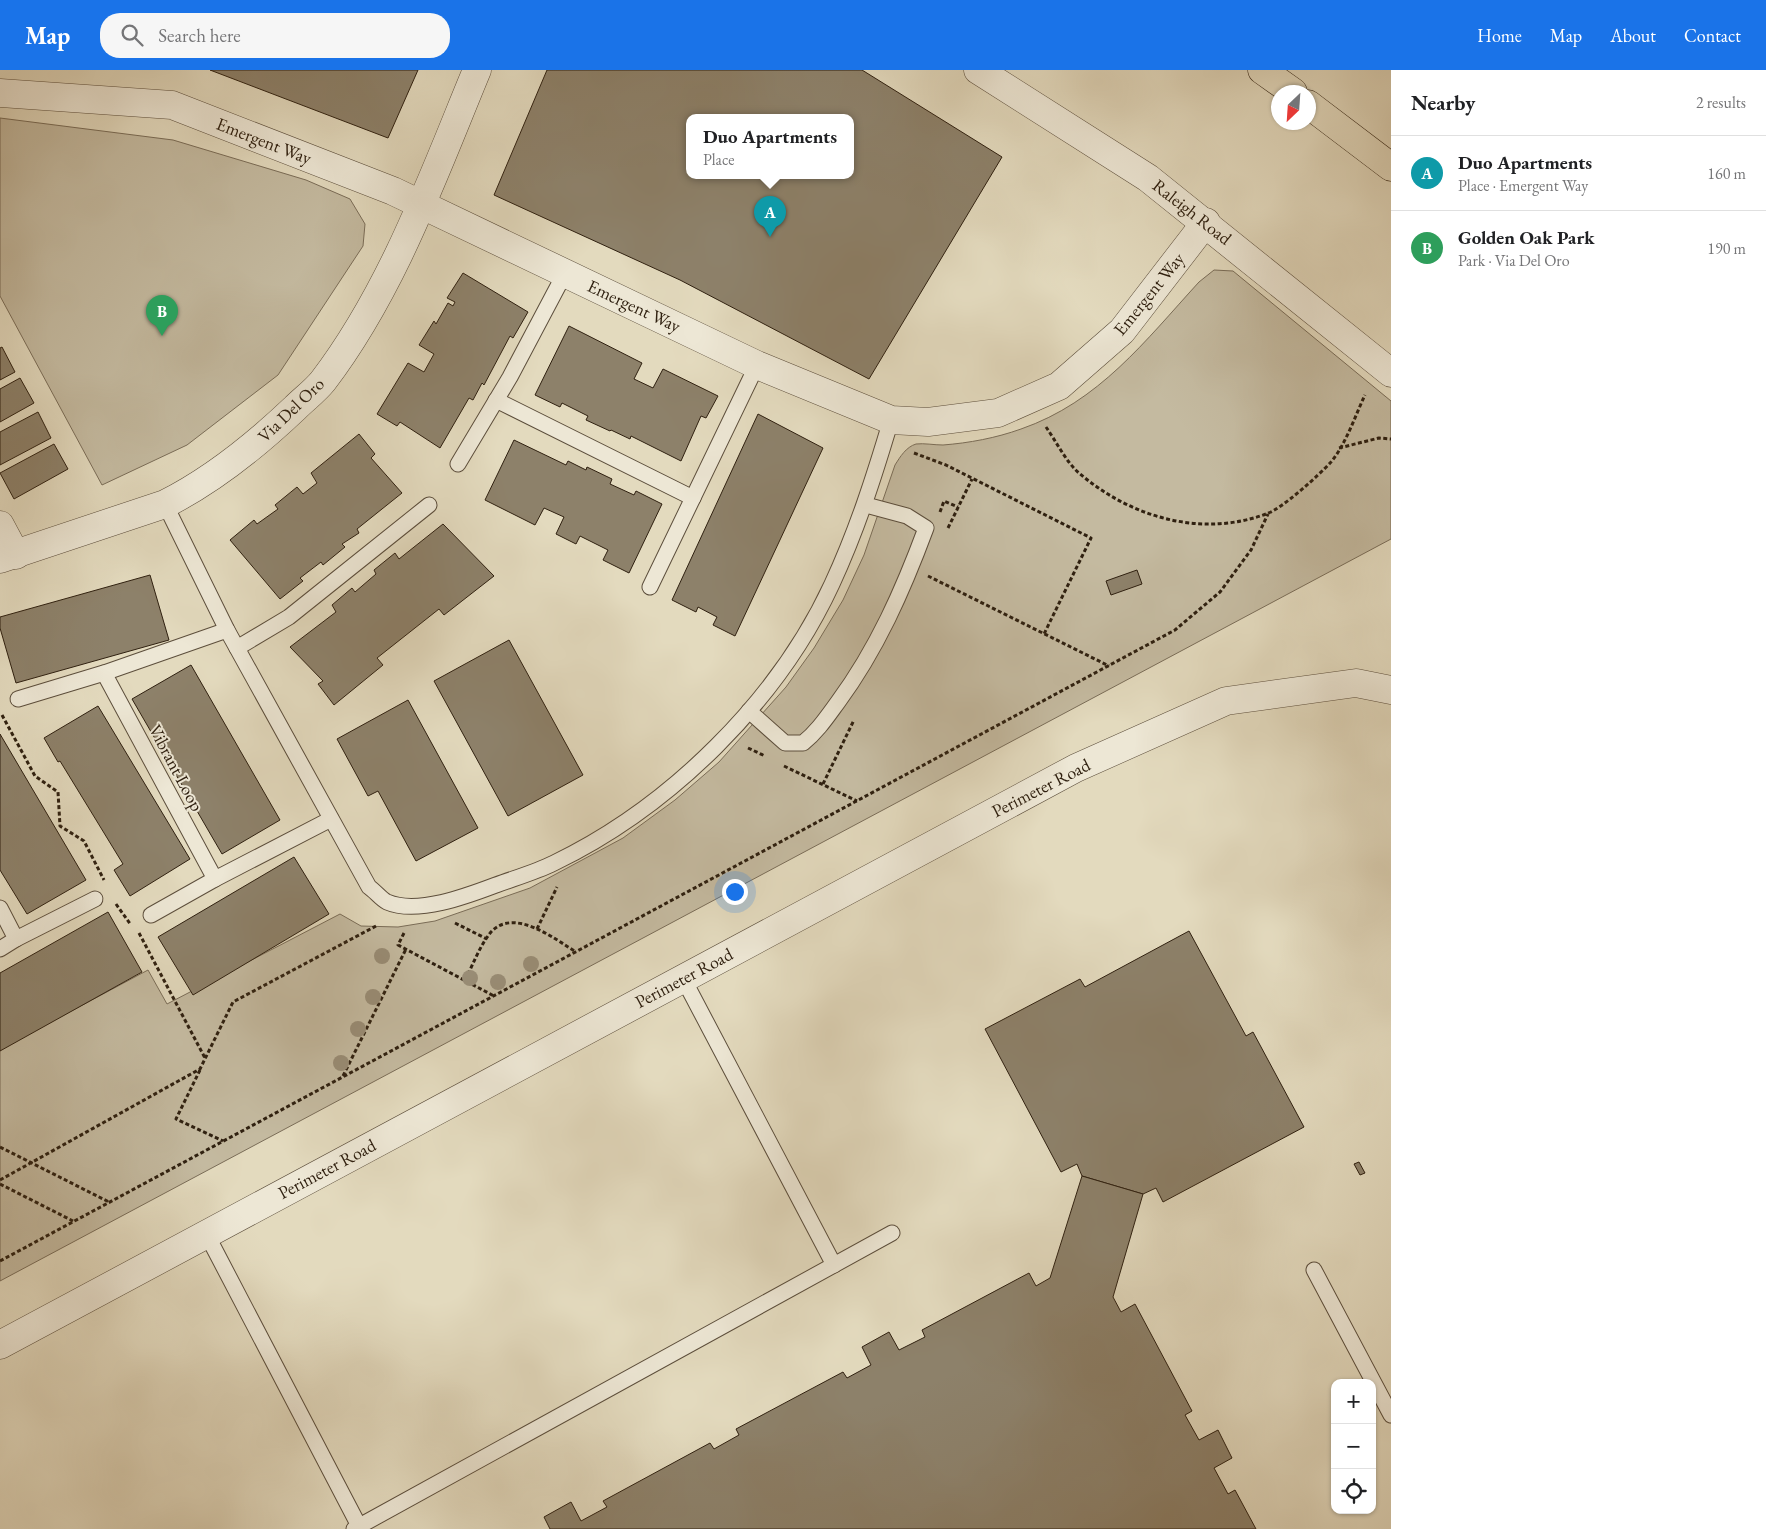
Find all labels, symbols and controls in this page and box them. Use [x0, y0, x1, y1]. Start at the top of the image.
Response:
search box [100, 13, 450, 58]
text: Map [25, 20, 70, 51]
icon: search [118, 21, 146, 49]
text: Search here [158, 23, 241, 48]
text: Home [1477, 24, 1522, 47]
text: Map [1550, 24, 1582, 47]
text: About [1610, 24, 1656, 47]
text: Contact [1684, 24, 1741, 47]
north arrow [1271, 85, 1316, 130]
text: Nearby [1411, 89, 1475, 116]
text: 2 results [1696, 92, 1746, 113]
street label: Emergent Way [213, 112, 315, 169]
popup [686, 114, 854, 179]
text: Duo Apartments [703, 124, 837, 149]
text: Place [703, 149, 734, 170]
text: Duo Apartments [1458, 150, 1592, 175]
text: A [1421, 163, 1433, 184]
text: 160 m [1707, 163, 1746, 184]
street label: Raleigh Road [1148, 174, 1237, 250]
text: Place · Emergent Way [1458, 175, 1588, 196]
pin: A [754, 196, 786, 237]
text: Golden Oak Park [1458, 225, 1595, 250]
text: B [1422, 238, 1432, 259]
text: 190 m [1707, 238, 1746, 259]
street label: Emergent Way [1108, 247, 1189, 340]
text: Park · Via Del Oro [1458, 250, 1570, 271]
street label: Emergent Way [584, 274, 685, 337]
pin: B [146, 295, 178, 336]
street label: Via Del Oro [252, 372, 329, 447]
street label: Vibrant Loop [144, 720, 209, 815]
street label: Perimeter Road [988, 753, 1095, 822]
your location [722, 879, 748, 905]
street label: Perimeter Road [631, 942, 737, 1013]
street label: Perimeter Road [274, 1133, 380, 1204]
map controls [1331, 1379, 1376, 1514]
button: + [1331, 1379, 1376, 1424]
button: − [1331, 1424, 1376, 1469]
button: locate [1331, 1469, 1376, 1514]

